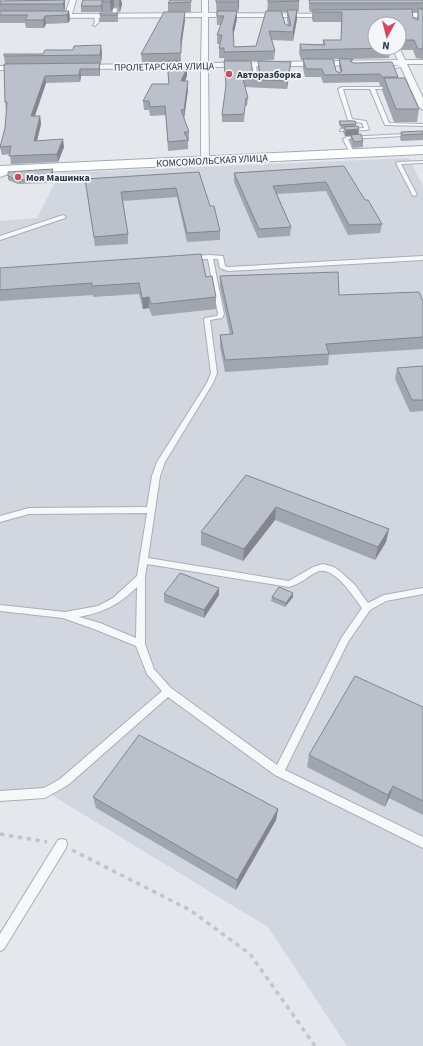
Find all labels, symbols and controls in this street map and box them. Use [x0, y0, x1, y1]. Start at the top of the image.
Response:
north arrow [367, 16, 407, 56]
text: N [381, 38, 390, 53]
street label: ПРОЛЕТАРСКАЯ УЛИЦА [114, 59, 215, 75]
place label: Авторазборка [236, 68, 301, 82]
marker: Авторазборка [224, 69, 234, 79]
street label: КОМСОМОЛЬСКАЯ УЛИЦА [156, 151, 269, 171]
place label: Моя Машинка [26, 171, 90, 185]
marker: Моя Машинка [13, 172, 23, 182]

